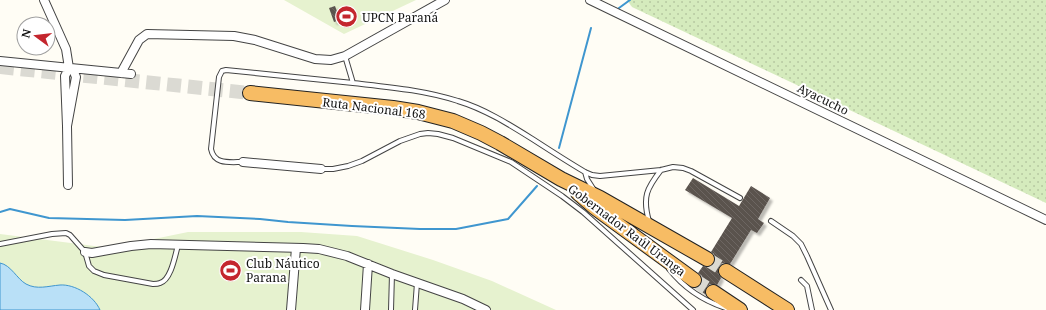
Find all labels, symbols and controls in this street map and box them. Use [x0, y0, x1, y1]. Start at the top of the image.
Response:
sports icon: UPCN Paraná [334, 4, 360, 30]
place label: UPCN Paraná [362, 9, 438, 26]
north arrow [16, 16, 56, 56]
text: N [17, 27, 34, 39]
street label: Ayacucho [794, 79, 852, 119]
street label: Ruta Nacional 168 [322, 93, 427, 123]
street label: Gobernador Raúl Uranga [565, 180, 690, 280]
place label: Club Náutico Parana [246, 255, 320, 286]
sports icon: Club Náutico Parana [218, 257, 244, 283]

